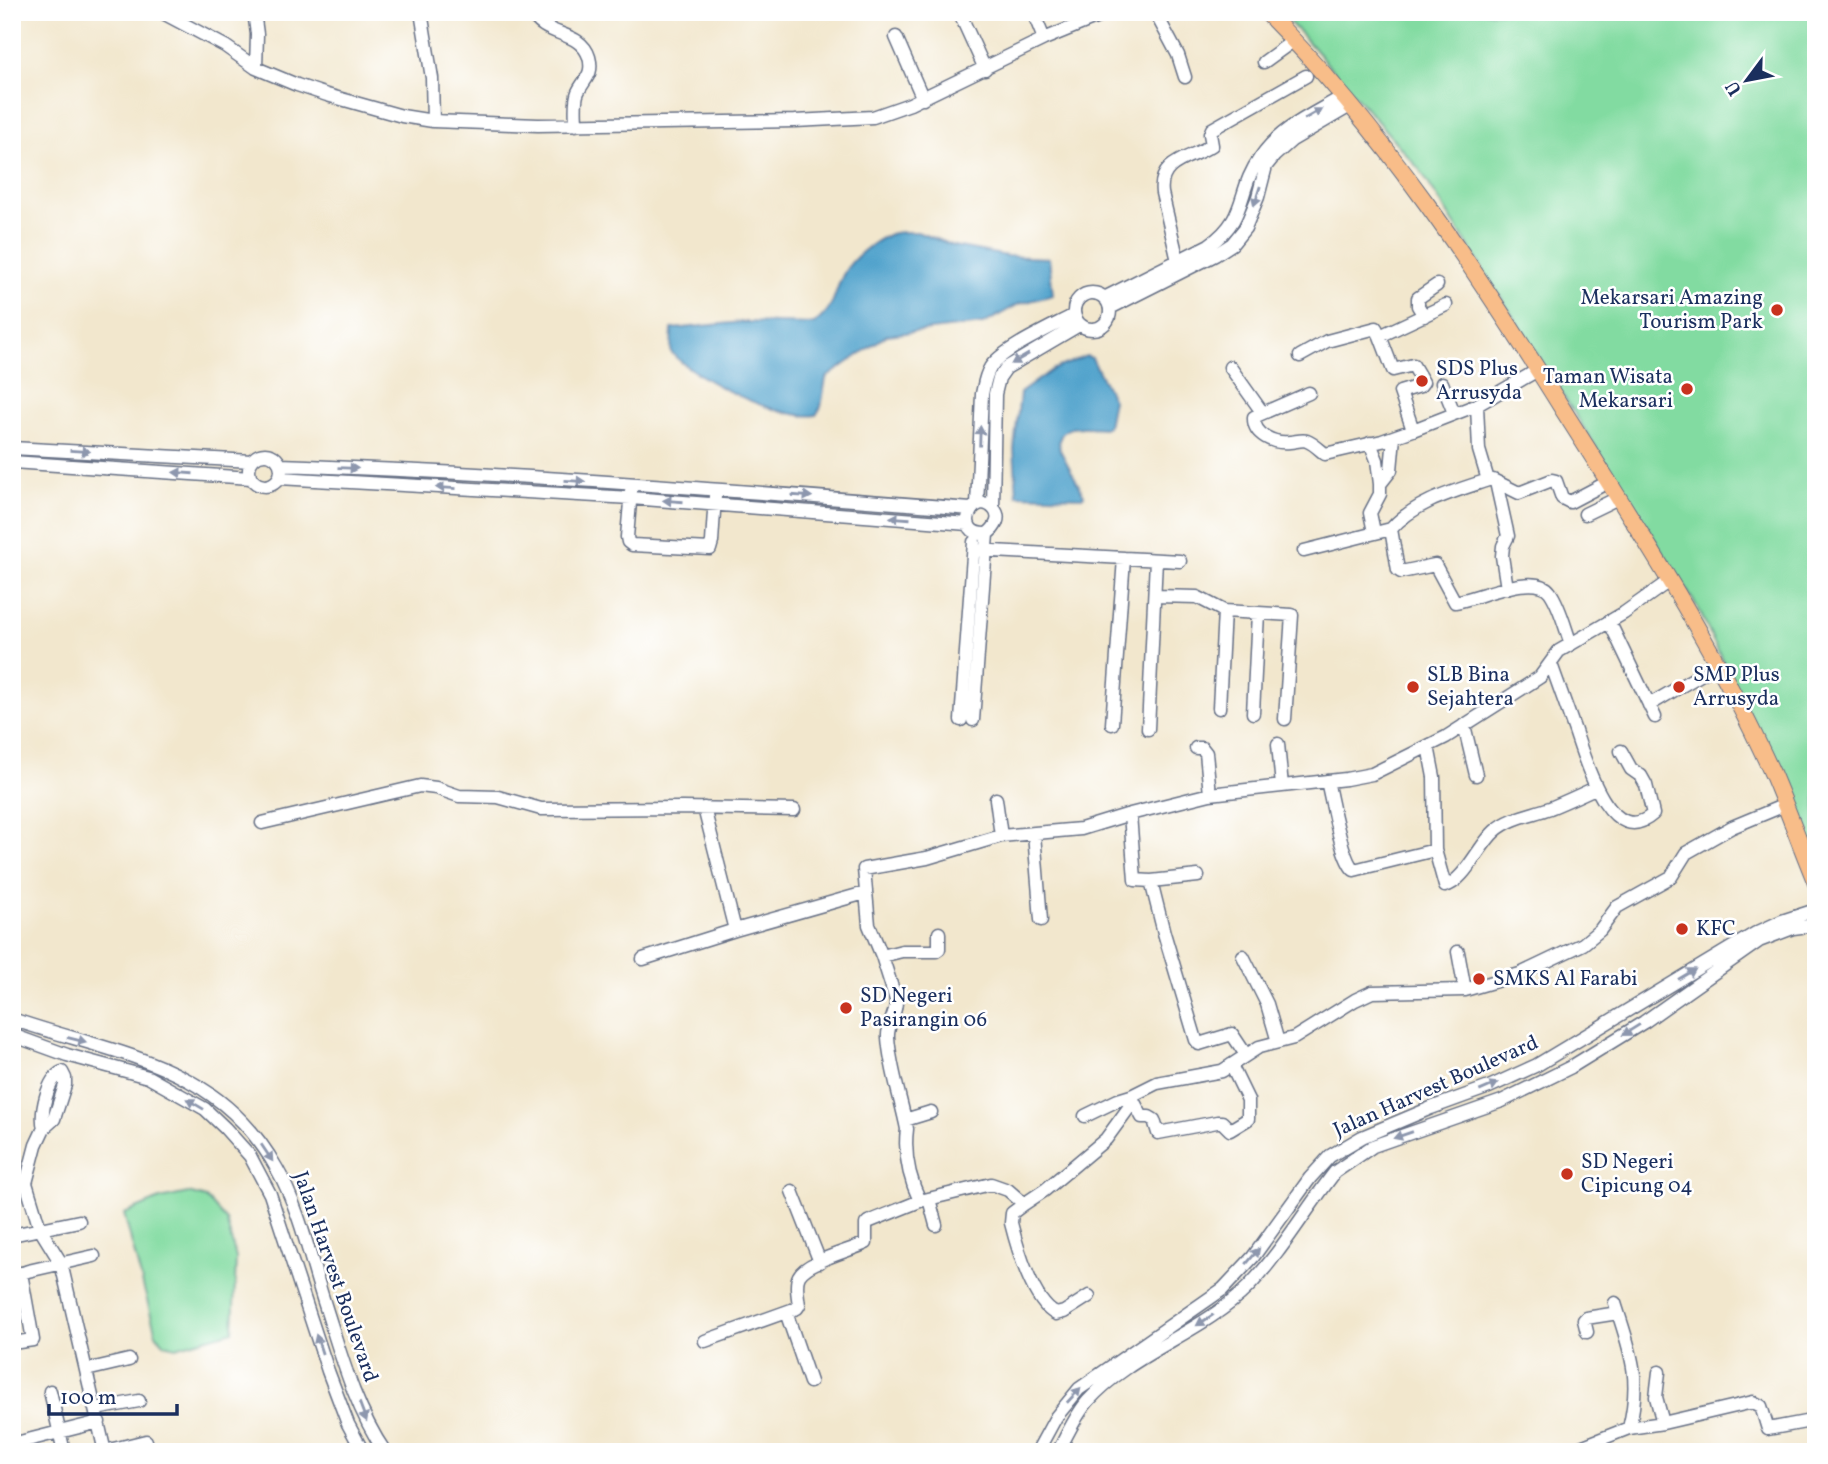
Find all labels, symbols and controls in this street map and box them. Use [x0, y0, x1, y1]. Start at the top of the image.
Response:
north arrow [1713, 46, 1783, 116]
text: U [1720, 76, 1749, 100]
one-way arrow [1304, 108, 1323, 120]
one-way arrow [1252, 185, 1262, 206]
place label: Mekarsari Amazing Tourism Park [1581, 284, 1764, 337]
marker: Mekarsari Amazing Tourism Park [1769, 302, 1785, 318]
one-way arrow [1011, 353, 1030, 366]
place label: SDS Plus Arrusyda [1436, 355, 1522, 408]
place label: Taman Wisata Mekarsari [1543, 363, 1673, 416]
marker: SDS Plus Arrusyda [1414, 373, 1430, 389]
marker: Taman Wisata Mekarsari [1679, 381, 1695, 397]
one-way arrow [975, 425, 986, 447]
one-way arrow [70, 446, 92, 457]
one-way arrow [337, 462, 359, 473]
one-way arrow [171, 467, 193, 478]
one-way arrow [565, 476, 587, 487]
one-way arrow [435, 482, 457, 493]
one-way arrow [792, 491, 814, 502]
one-way arrow [662, 495, 684, 506]
one-way arrow [889, 513, 911, 524]
place label: SLB Bina Sejahtera [1427, 661, 1514, 714]
place label: SMP Plus Arrusyda [1693, 661, 1780, 714]
marker: SLB Bina Sejahtera [1405, 679, 1421, 695]
marker: SMP Plus Arrusyda [1671, 679, 1687, 695]
place label: KFC [1696, 915, 1736, 944]
marker: KFC [1674, 921, 1690, 937]
place label: SMKS Al Farabi [1493, 965, 1638, 994]
one-way arrow [1677, 968, 1696, 981]
marker: SMKS Al Farabi [1471, 971, 1487, 987]
place label: SD Negeri Pasirangin 06 [860, 982, 987, 1035]
marker: SD Negeri Pasirangin 06 [838, 1000, 854, 1016]
one-way arrow [1621, 1023, 1641, 1036]
street label: Jalan Harvest Boulevard [1329, 1029, 1543, 1145]
one-way arrow [66, 1035, 88, 1046]
one-way arrow [1479, 1081, 1500, 1092]
one-way arrow [186, 1097, 205, 1110]
one-way arrow [1393, 1130, 1414, 1141]
one-way arrow [260, 1144, 273, 1163]
place label: SD Negeri Cipicung 04 [1581, 1148, 1693, 1201]
marker: SD Negeri Cipicung 04 [1559, 1166, 1575, 1182]
street label: Jalan Harvest Boulevard [285, 1168, 385, 1386]
one-way arrow [1245, 1247, 1260, 1265]
one-way arrow [1196, 1313, 1215, 1326]
one-way arrow [313, 1333, 324, 1354]
scale bar [49, 1373, 177, 1417]
text: 100 m [60, 1384, 117, 1413]
one-way arrow [1066, 1386, 1082, 1404]
one-way arrow [357, 1402, 368, 1423]

